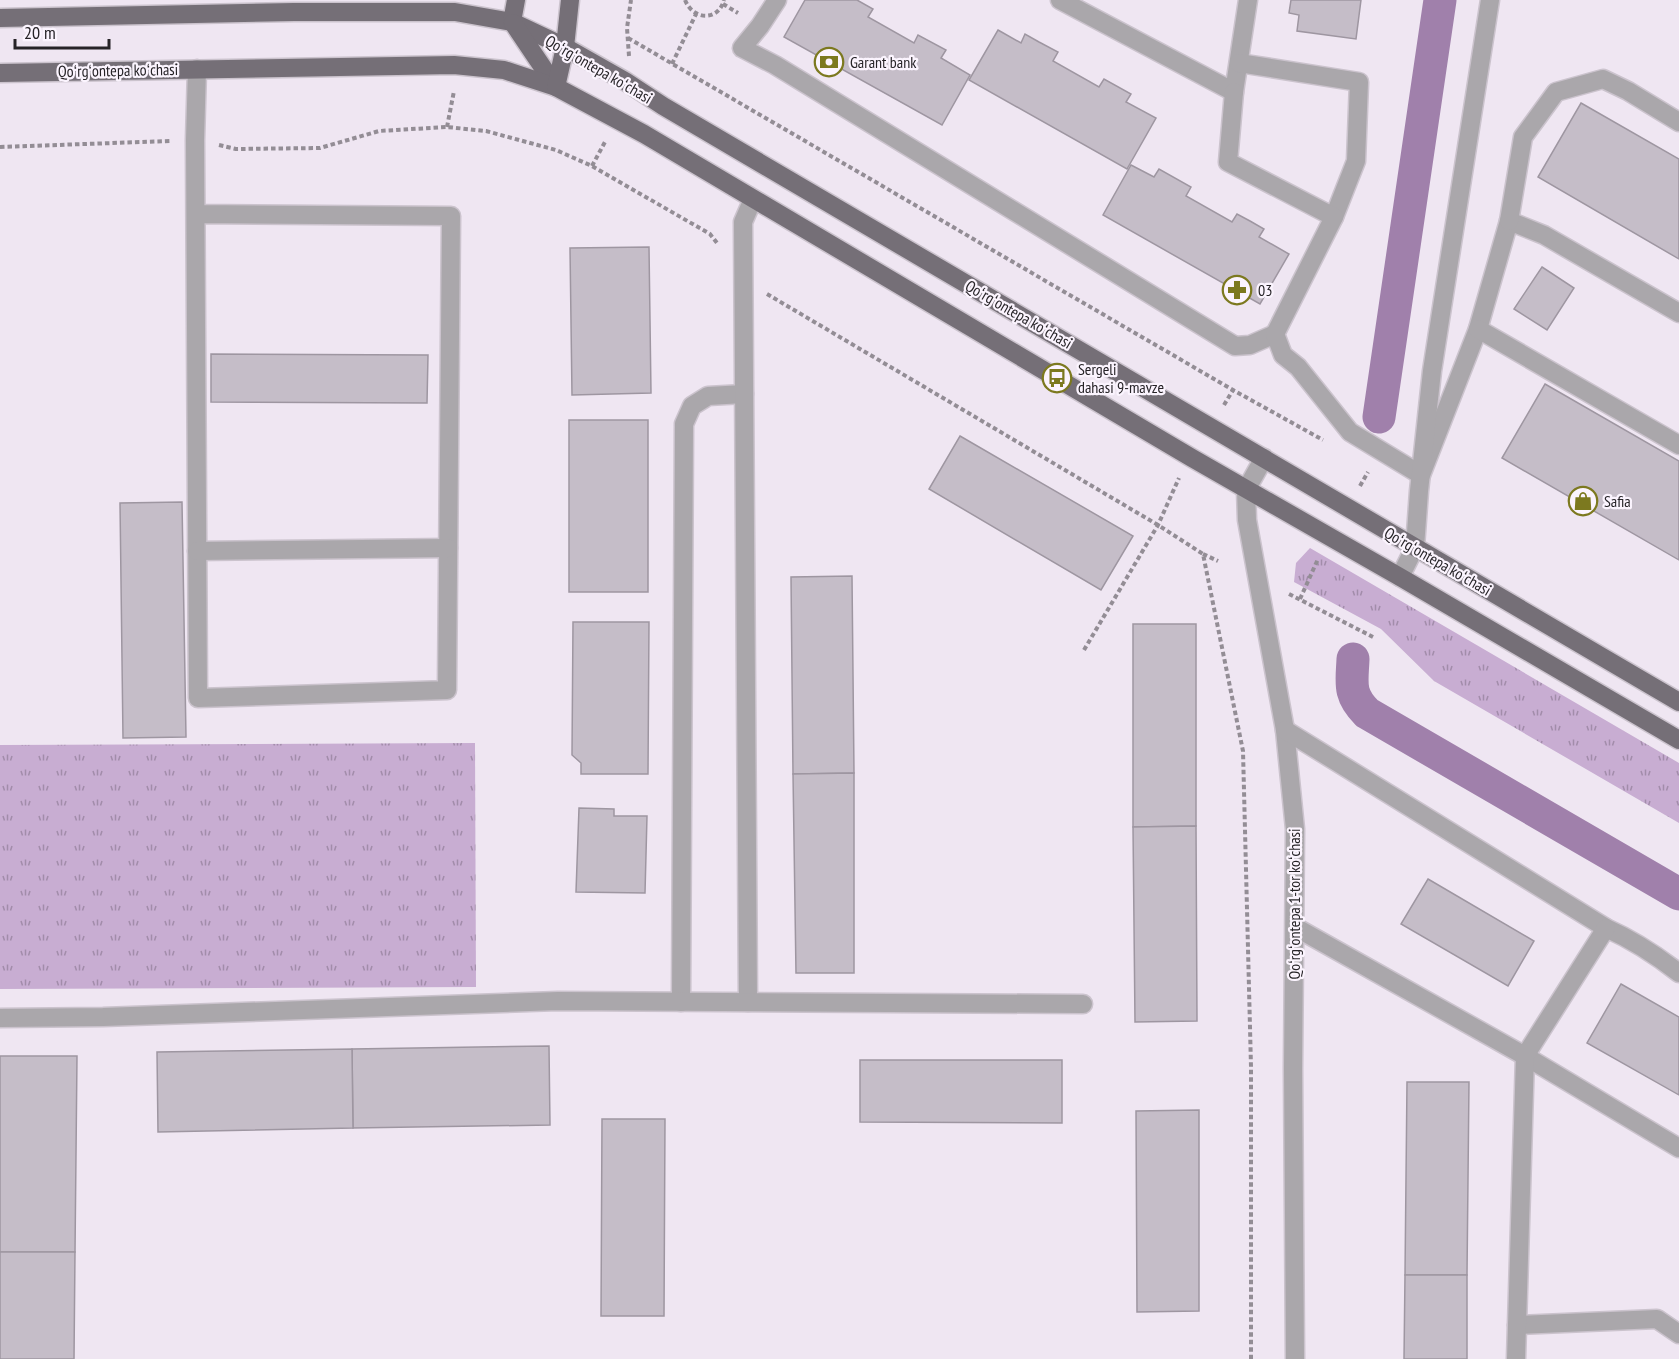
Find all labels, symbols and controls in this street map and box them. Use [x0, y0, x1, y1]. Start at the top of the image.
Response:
scale bar [15, 12, 110, 50]
text: 20 m [24, 21, 56, 44]
street label: Qoʻrgʻontepa koʻchasi [542, 30, 656, 108]
bank icon: Garant bank [813, 46, 845, 78]
place label: Garant bank [850, 52, 917, 72]
street label: Qoʻrgʻontepa koʻchasi [58, 59, 178, 81]
pharmacy icon: 03 [1221, 274, 1253, 306]
street label: Qoʻrgʻontepa koʻchasi [962, 275, 1076, 353]
place label: 03 [1258, 280, 1272, 300]
place label: Sergeli dahasi 9-mavze [1078, 359, 1164, 397]
bus stop icon: Sergeli dahasi 9-mavze [1041, 362, 1073, 394]
shop icon: Safia [1567, 485, 1599, 517]
place label: Safia [1604, 491, 1631, 511]
street label: Qoʻrgʻontepa koʻchasi [1381, 522, 1495, 600]
street label: Qoʻrgʻontepa 1-tor koʻchasi [1284, 828, 1304, 980]

